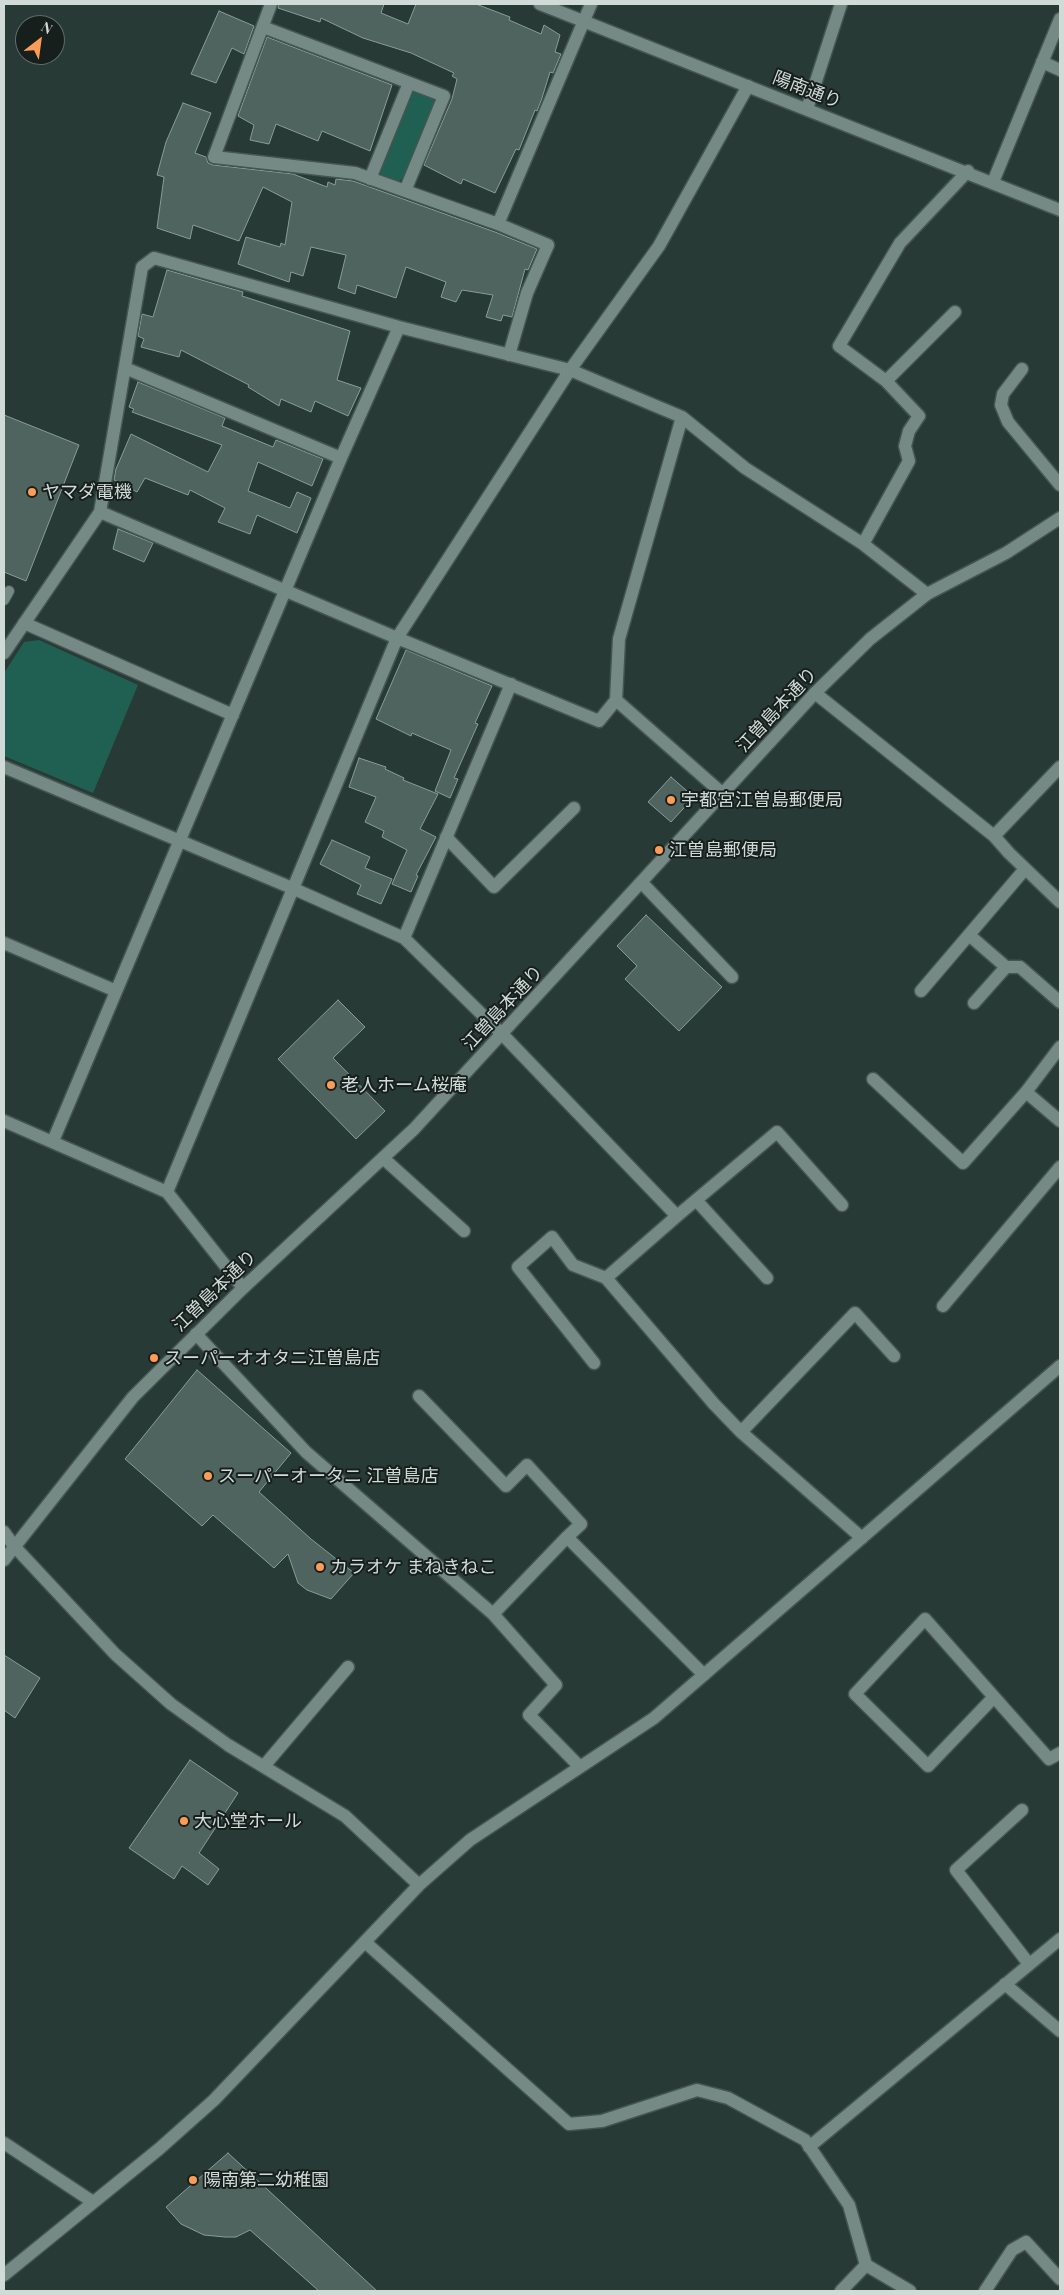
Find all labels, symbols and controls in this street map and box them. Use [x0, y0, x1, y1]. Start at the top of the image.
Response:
north arrow [15, 15, 65, 65]
text: N [38, 17, 56, 38]
street label: 陽南通り [770, 67, 844, 113]
place label: ヤマダ電機 [42, 481, 132, 503]
marker: ヤマダ電機 [26, 486, 38, 498]
street label: 江曽島本通り [732, 663, 822, 757]
place label: 宇都宮江曽島郵便局 [681, 789, 843, 811]
marker: 宇都宮江曽島郵便局 [665, 794, 677, 806]
place label: 江曽島郵便局 [669, 839, 777, 861]
marker: 江曽島郵便局 [653, 844, 665, 856]
street label: 江曽島本通り [458, 961, 548, 1055]
place label: 老人ホーム桜庵 [341, 1074, 467, 1096]
marker: 老人ホーム桜庵 [325, 1079, 337, 1091]
street label: 江曽島本通り [169, 1246, 261, 1336]
place label: スーパーオオタニ江曽島店 [164, 1347, 380, 1369]
marker: スーパーオオタニ江曽島店 [148, 1352, 160, 1364]
place label: スーパーオータニ 江曽島店 [218, 1465, 438, 1487]
marker: スーパーオータニ 江曽島店 [202, 1470, 214, 1482]
place label: カラオケ まねきねこ [330, 1556, 496, 1578]
marker: カラオケ まねきねこ [314, 1561, 326, 1573]
place label: 大心堂ホール [194, 1810, 302, 1832]
marker: 大心堂ホール [178, 1815, 190, 1827]
place label: 陽南第二幼稚園 [203, 2169, 329, 2191]
marker: 陽南第二幼稚園 [187, 2174, 199, 2186]

